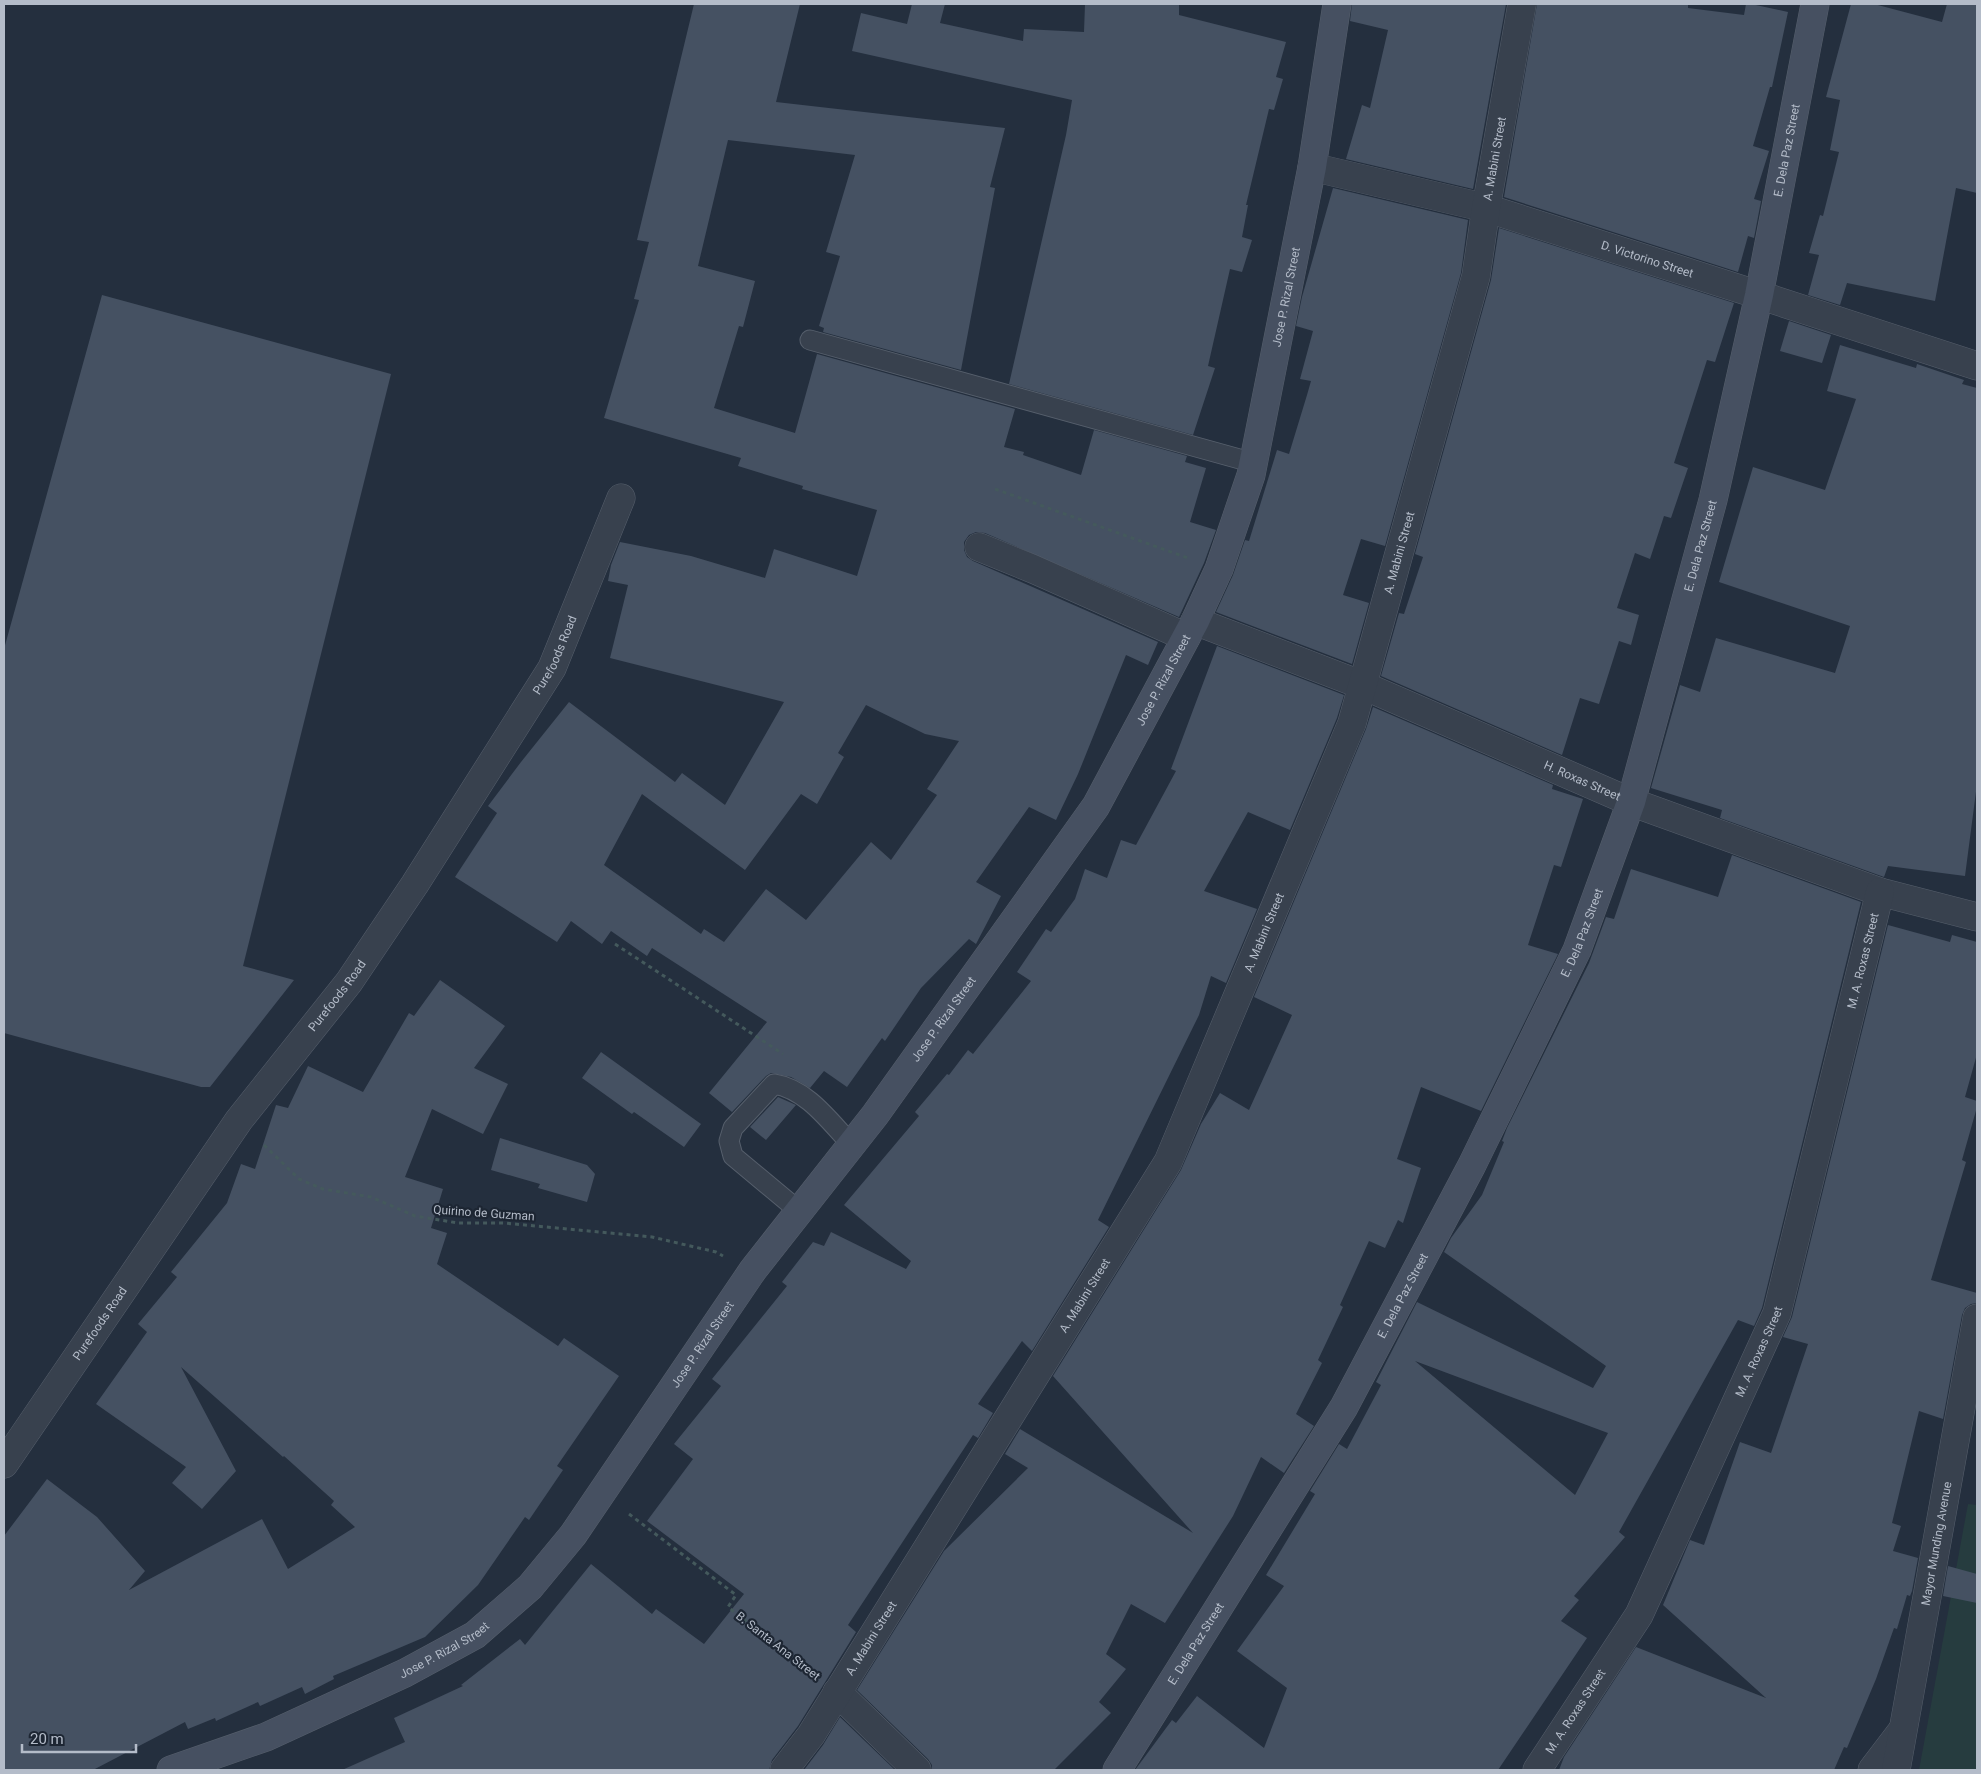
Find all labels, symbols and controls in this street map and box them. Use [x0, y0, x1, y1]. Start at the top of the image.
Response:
street label: E. Dela Paz Street [1771, 103, 1803, 198]
street label: A. Mabini Street [1480, 116, 1509, 202]
street label: D. Victorino Street [1599, 238, 1695, 281]
street label: Jose P. Rizal Street [1270, 246, 1303, 348]
street label: E. Dela Paz Street [1681, 499, 1720, 593]
street label: A. Mabini Street [1381, 510, 1417, 596]
street label: Purefoods Road [530, 614, 580, 697]
street label: Jose P. Rizal Street [1133, 632, 1193, 728]
street label: H. Roxas Street [1542, 758, 1623, 804]
street label: E. Dela Paz Street [1558, 886, 1606, 979]
street label: A. Mabini Street [1241, 891, 1287, 975]
street label: M. A. Roxas Street [1845, 912, 1882, 1010]
street label: Purefoods Road [305, 957, 369, 1034]
street label: Jose P. Rizal Street [908, 974, 979, 1065]
street label: Quirino de Guzman [433, 1202, 535, 1224]
street label: E. Dela Paz Street [1375, 1251, 1431, 1341]
street label: A. Mabini Street [1056, 1256, 1113, 1335]
street label: Purefoods Road [70, 1284, 130, 1363]
street label: Jose P. Rizal Street [668, 1299, 737, 1390]
street label: M. A. Roxas Street [1733, 1305, 1785, 1399]
street label: Mayor Munding Avenue [1919, 1481, 1955, 1607]
street label: A. Mabini Street [843, 1599, 900, 1678]
street label: E. Dela Paz Street [1165, 1600, 1227, 1687]
street label: B. Santa Ana Street [733, 1609, 823, 1683]
street label: Jose P. Rizal Street [397, 1619, 492, 1682]
street label: M. A. Roxas Street [1543, 1667, 1608, 1756]
scale bar [22, 1722, 136, 1754]
text: 20 m [30, 1730, 64, 1748]

